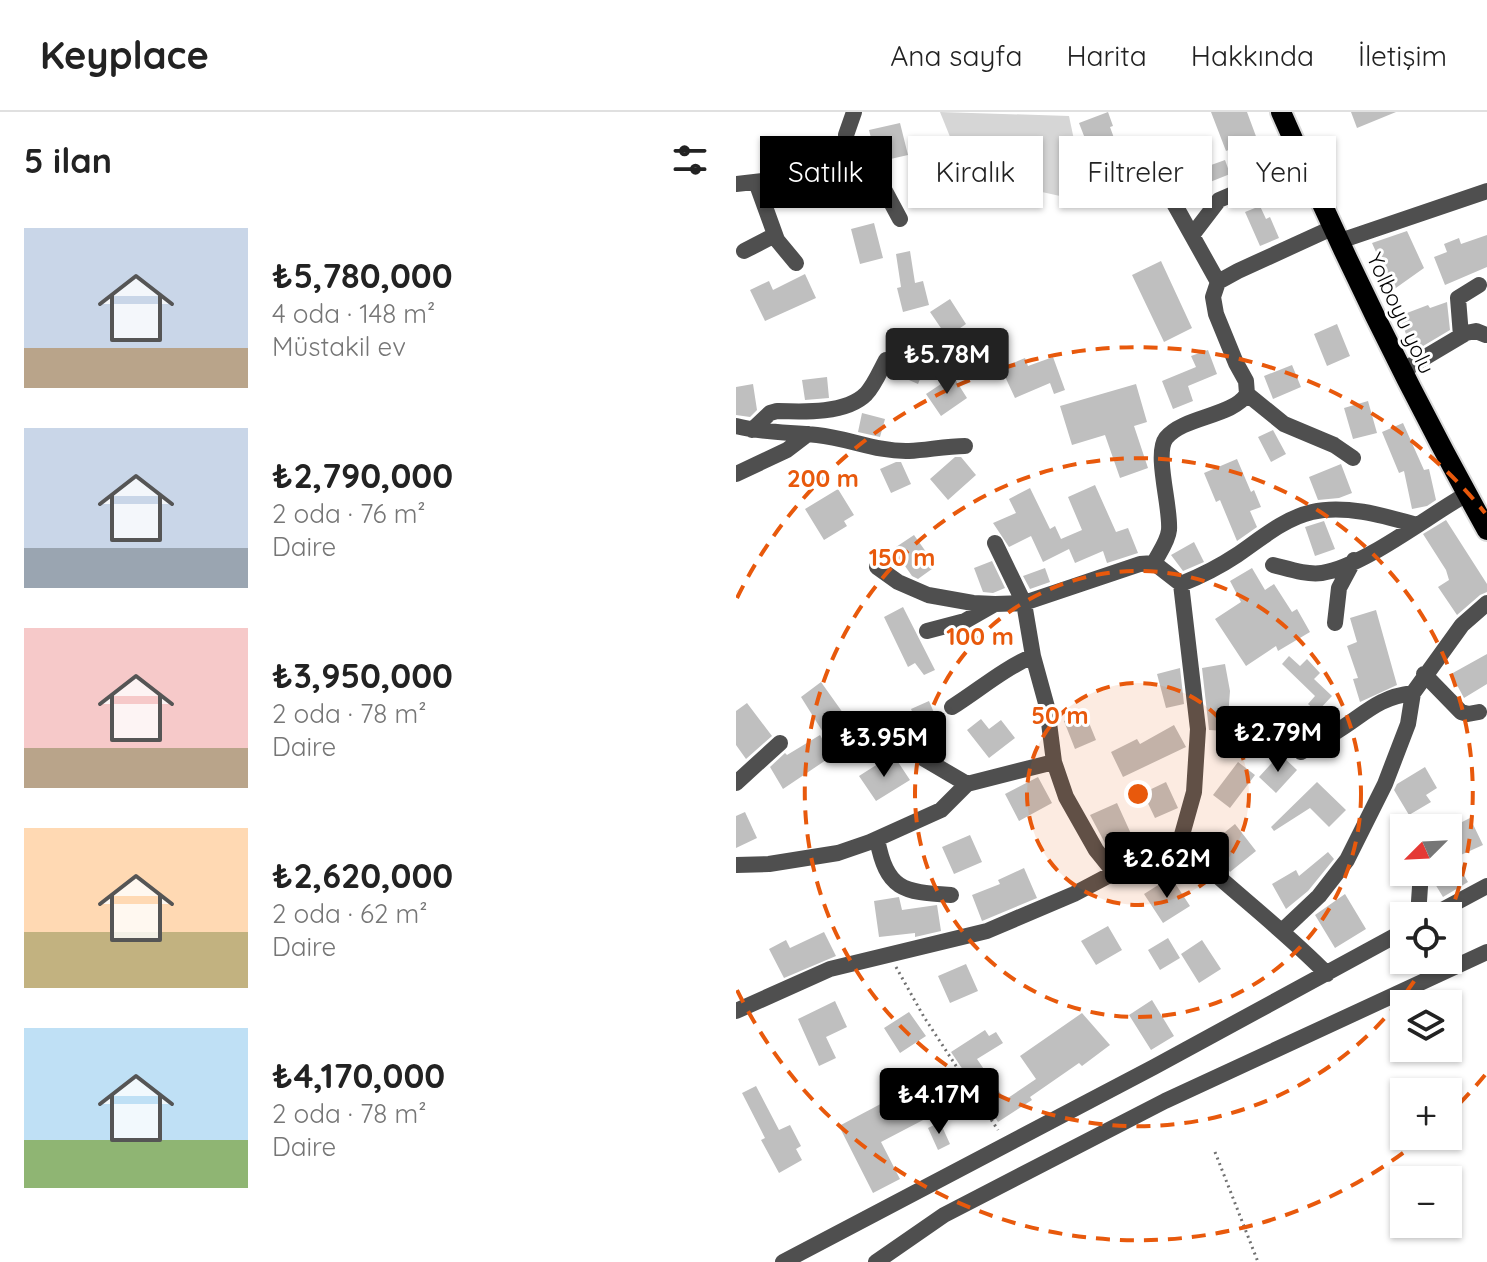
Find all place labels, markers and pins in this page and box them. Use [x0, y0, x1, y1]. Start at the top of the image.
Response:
pin: ₺5.78M [882, 328, 1012, 396]
pin: ₺2.79M [1213, 706, 1343, 774]
pin: ₺3.95M [819, 711, 949, 779]
centre of rings [1124, 780, 1152, 808]
pin: ₺2.62M [1102, 832, 1232, 900]
pin: ₺4.17M [874, 1068, 1004, 1136]

